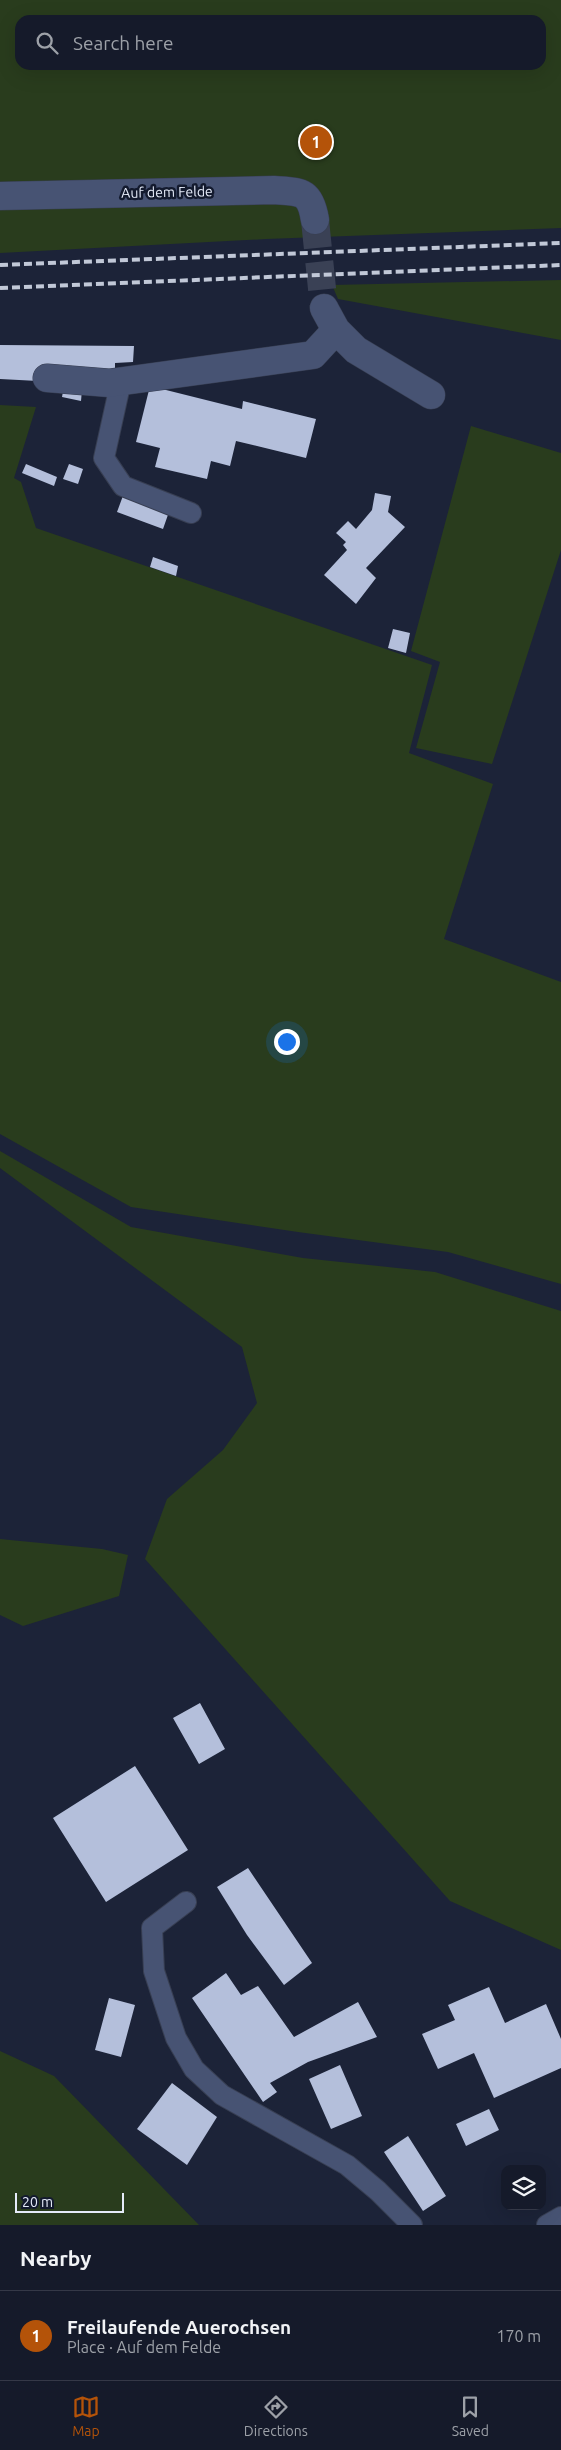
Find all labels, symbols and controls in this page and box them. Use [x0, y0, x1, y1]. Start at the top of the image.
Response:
search box [15, 15, 546, 70]
icon: search [33, 29, 61, 57]
text: Search here [73, 32, 173, 54]
pin: 1 [300, 123, 332, 161]
street label: Auf dem Felde [121, 183, 213, 201]
your location [274, 1029, 300, 1055]
map controls [501, 2165, 546, 2210]
button: layers [501, 2165, 546, 2210]
scale bar [15, 2190, 124, 2213]
text: 20 m [22, 2194, 53, 2210]
text: Nearby [20, 2246, 91, 2270]
text: Freilaufende Auerochsen [67, 2316, 291, 2338]
text: 1 [31, 2327, 41, 2345]
text: 170 m [496, 2327, 541, 2345]
text: Place · Auf dem Felde [67, 2338, 221, 2356]
tab: Map [72, 2393, 100, 2439]
tab: Directions [244, 2393, 308, 2439]
tab: Saved [452, 2393, 489, 2439]

